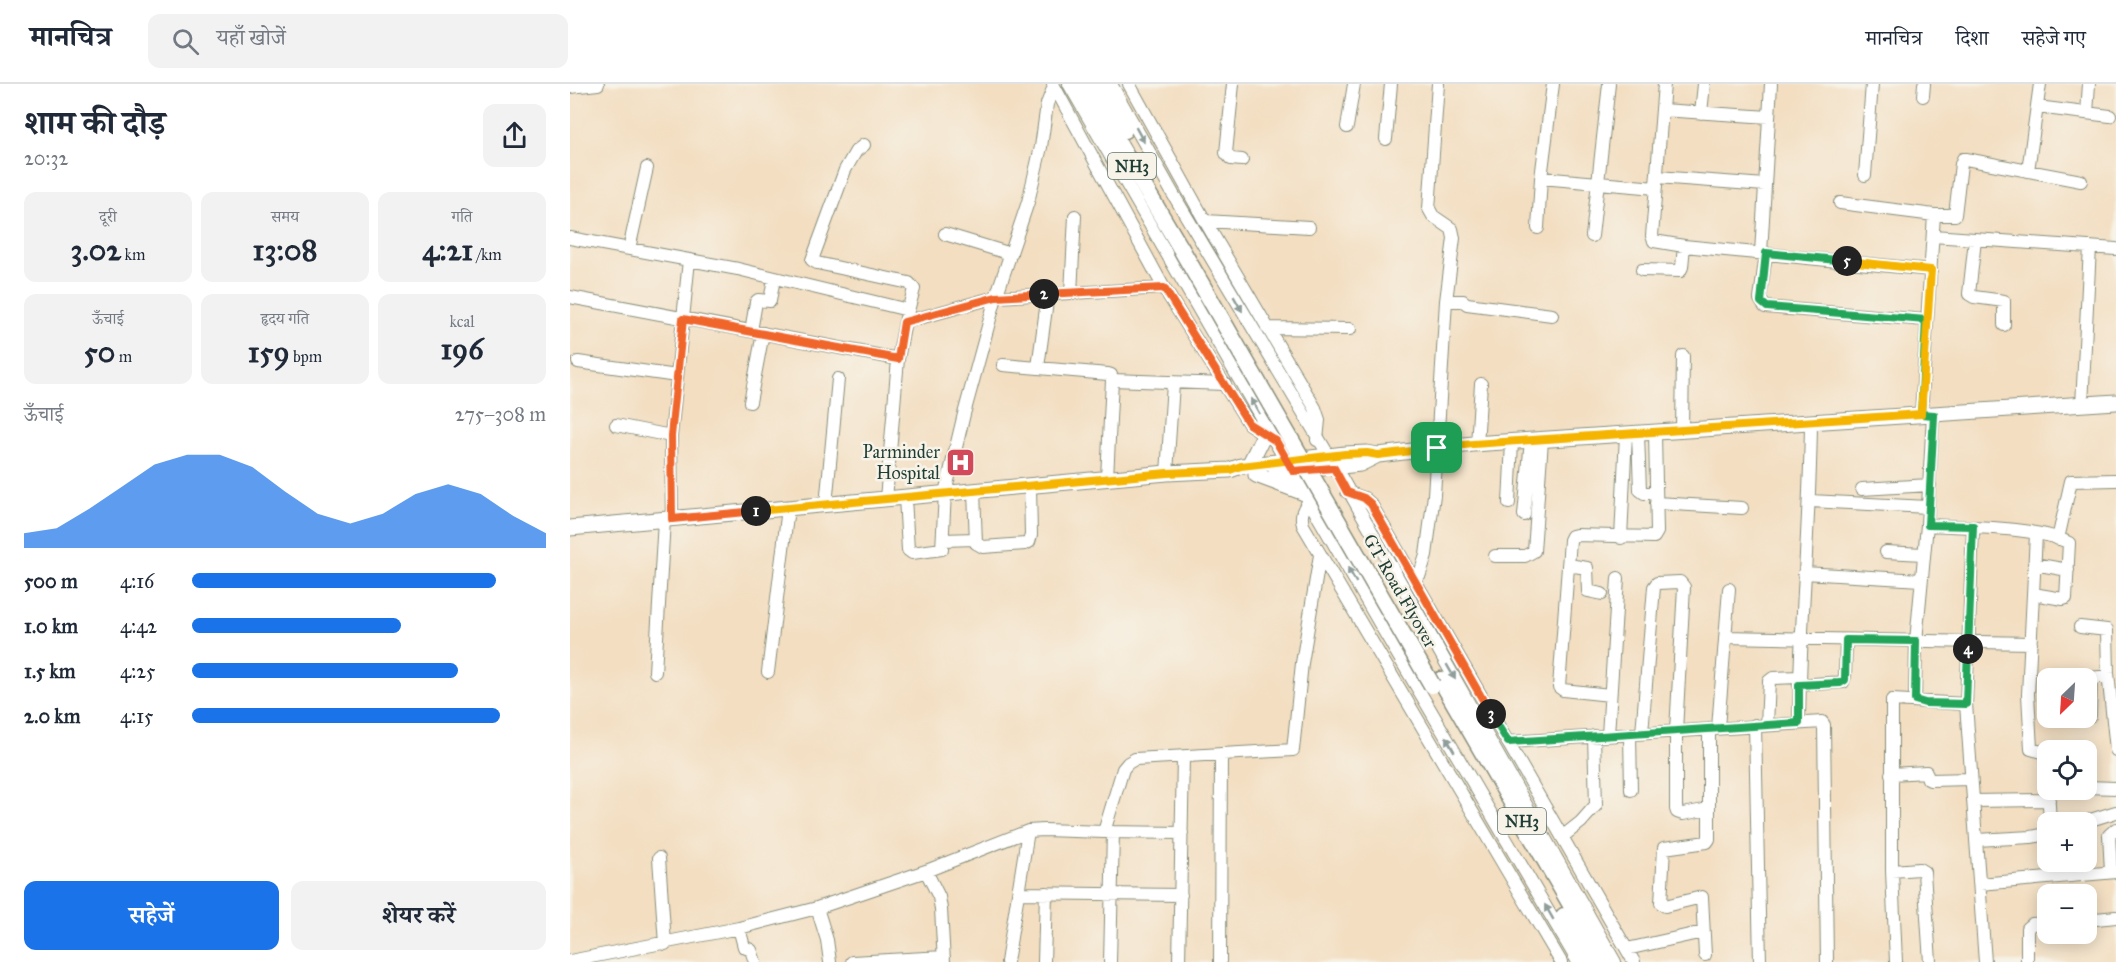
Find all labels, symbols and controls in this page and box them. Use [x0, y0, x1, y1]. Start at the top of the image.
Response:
search box [148, 14, 568, 68]
text: मानचित्र [30, 19, 112, 54]
text: यहाँ खोजें [217, 24, 286, 51]
icon: search [169, 25, 202, 58]
text: मानचित्र [1865, 25, 1922, 51]
text: दिशा [1955, 25, 1989, 51]
text: सहेजे गए [2022, 25, 2086, 51]
text: शाम की दौड़ [24, 103, 165, 143]
button: share [483, 104, 546, 167]
one-way arrow [1135, 127, 1145, 144]
text: 20:32 [24, 146, 68, 170]
road number: NH3 [1108, 153, 1156, 179]
text: दूरी [99, 207, 117, 226]
text: समय [271, 207, 299, 226]
text: गति [452, 207, 472, 226]
text: 3.02 [71, 232, 121, 268]
text: 13:08 [253, 232, 317, 268]
text: 4:21 [422, 232, 473, 268]
text: km [121, 245, 145, 264]
text: /km [473, 245, 502, 264]
pin: 5 [1832, 246, 1862, 276]
text: 5 [1843, 251, 1851, 270]
pin: 2 [1029, 279, 1059, 309]
text: 2 [1040, 284, 1048, 303]
one-way arrow [1232, 296, 1243, 312]
text: ऊँचाई [92, 309, 124, 328]
text: हृदय गति [261, 309, 309, 328]
text: kcal [449, 312, 475, 331]
text: 196 [440, 331, 484, 367]
text: 50 [84, 334, 115, 370]
text: 159 [248, 334, 290, 370]
text: m [115, 347, 132, 366]
text: bpm [290, 347, 322, 366]
one-way arrow [1250, 397, 1260, 414]
text: ऊँचाई [24, 402, 63, 426]
text: 275–308 m [455, 402, 546, 426]
pin [1411, 422, 1462, 473]
icon: arrive [1420, 431, 1453, 464]
place label: Parminder Hospital [863, 441, 940, 484]
hospital icon: Parminder Hospital [945, 446, 977, 478]
pin: 1 [741, 496, 771, 526]
text: 1 [753, 501, 759, 520]
street label: GT Road Flyover [1358, 530, 1442, 652]
one-way arrow [1347, 566, 1357, 583]
text: 500 m [24, 569, 78, 593]
text: 4:16 [120, 569, 154, 593]
text: 1.0 km [24, 614, 78, 638]
text: 4:42 [120, 614, 157, 638]
pin: 4 [1953, 634, 1983, 664]
text: 4 [1964, 639, 1972, 658]
text: 1.5 km [24, 659, 75, 683]
text: 4:25 [120, 659, 155, 683]
one-way arrow [1446, 664, 1456, 681]
north arrow [2037, 668, 2097, 728]
map controls [2037, 668, 2097, 944]
pin: 3 [1476, 699, 1506, 729]
text: 2.0 km [24, 704, 80, 728]
text: 4:15 [120, 704, 153, 728]
text: 3 [1488, 704, 1494, 723]
one-way arrow [1445, 735, 1455, 752]
button: locate [2037, 740, 2097, 800]
road number: NH3 [1498, 808, 1546, 834]
button: + [2037, 812, 2097, 872]
button: सहेजें [24, 881, 279, 950]
button: शेयर करें [291, 881, 546, 950]
button: − [2037, 884, 2097, 944]
one-way arrow [1543, 904, 1554, 920]

